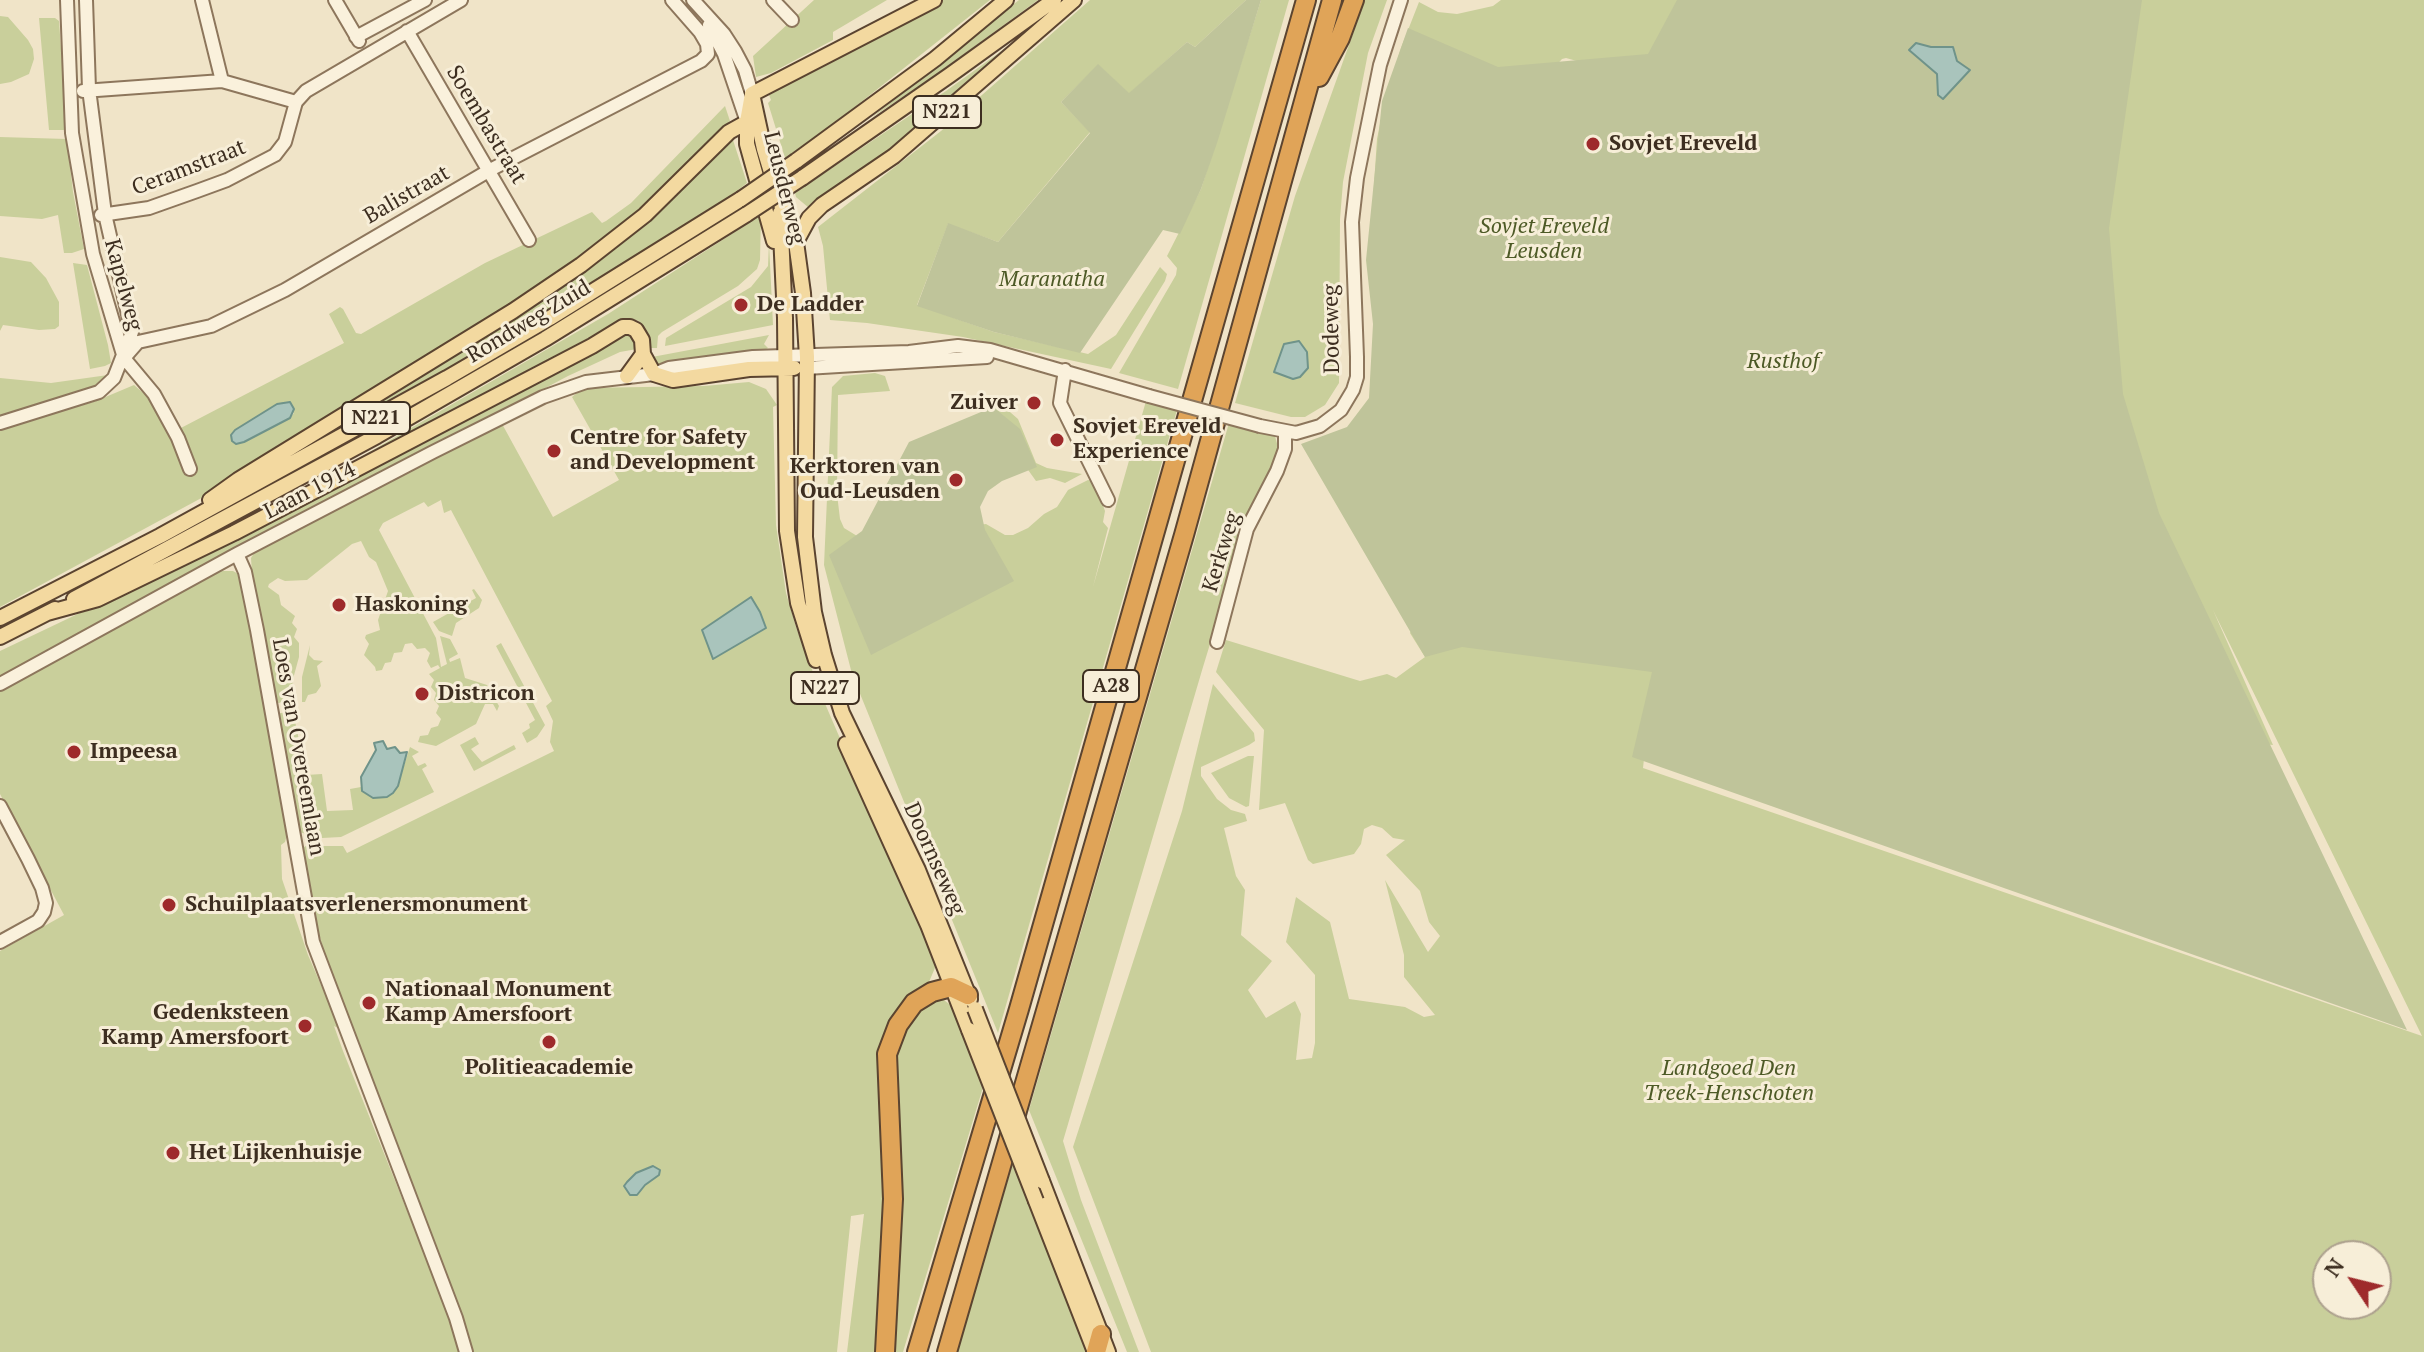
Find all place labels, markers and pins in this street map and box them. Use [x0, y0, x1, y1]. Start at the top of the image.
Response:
place label: Sovjet Ereveld [1609, 131, 1757, 157]
marker: Sovjet Ereveld [1584, 135, 1602, 153]
place label: De Ladder [757, 292, 864, 318]
marker: De Ladder [732, 296, 750, 314]
place label: Zuiver [950, 390, 1018, 416]
marker: Zuiver [1025, 394, 1043, 412]
place label: Sovjet Ereveld Experience [1073, 414, 1221, 466]
place label: Centre for Safety and Development [570, 425, 755, 476]
marker: Sovjet Ereveld Experience [1048, 431, 1066, 449]
marker: Centre for Safety and Development [545, 442, 563, 460]
place label: Kerktoren van Oud-Leusden [790, 454, 940, 506]
marker: Kerktoren van Oud-Leusden [947, 471, 965, 489]
place label: Haskoning [355, 592, 468, 618]
marker: Haskoning [330, 596, 348, 614]
place label: Districon [438, 681, 535, 707]
marker: Districon [413, 685, 431, 703]
place label: Impeesa [90, 739, 178, 765]
marker: Impeesa [65, 743, 83, 761]
place label: Schuilplaatsverlenersmonument [185, 892, 528, 918]
marker: Schuilplaatsverlenersmonument [160, 896, 178, 914]
place label: Nationaal Monument Kamp Amersfoort [385, 977, 611, 1028]
marker: Nationaal Monument Kamp Amersfoort [360, 994, 378, 1012]
place label: Gedenksteen Kamp Amersfoort [102, 1000, 289, 1052]
marker: Gedenksteen Kamp Amersfoort [296, 1017, 314, 1035]
marker: Politieacademie [540, 1033, 558, 1051]
place label: Politieacademie [465, 1055, 633, 1081]
place label: Het Lijkenhuisje [189, 1140, 362, 1166]
marker: Het Lijkenhuisje [164, 1144, 182, 1162]

